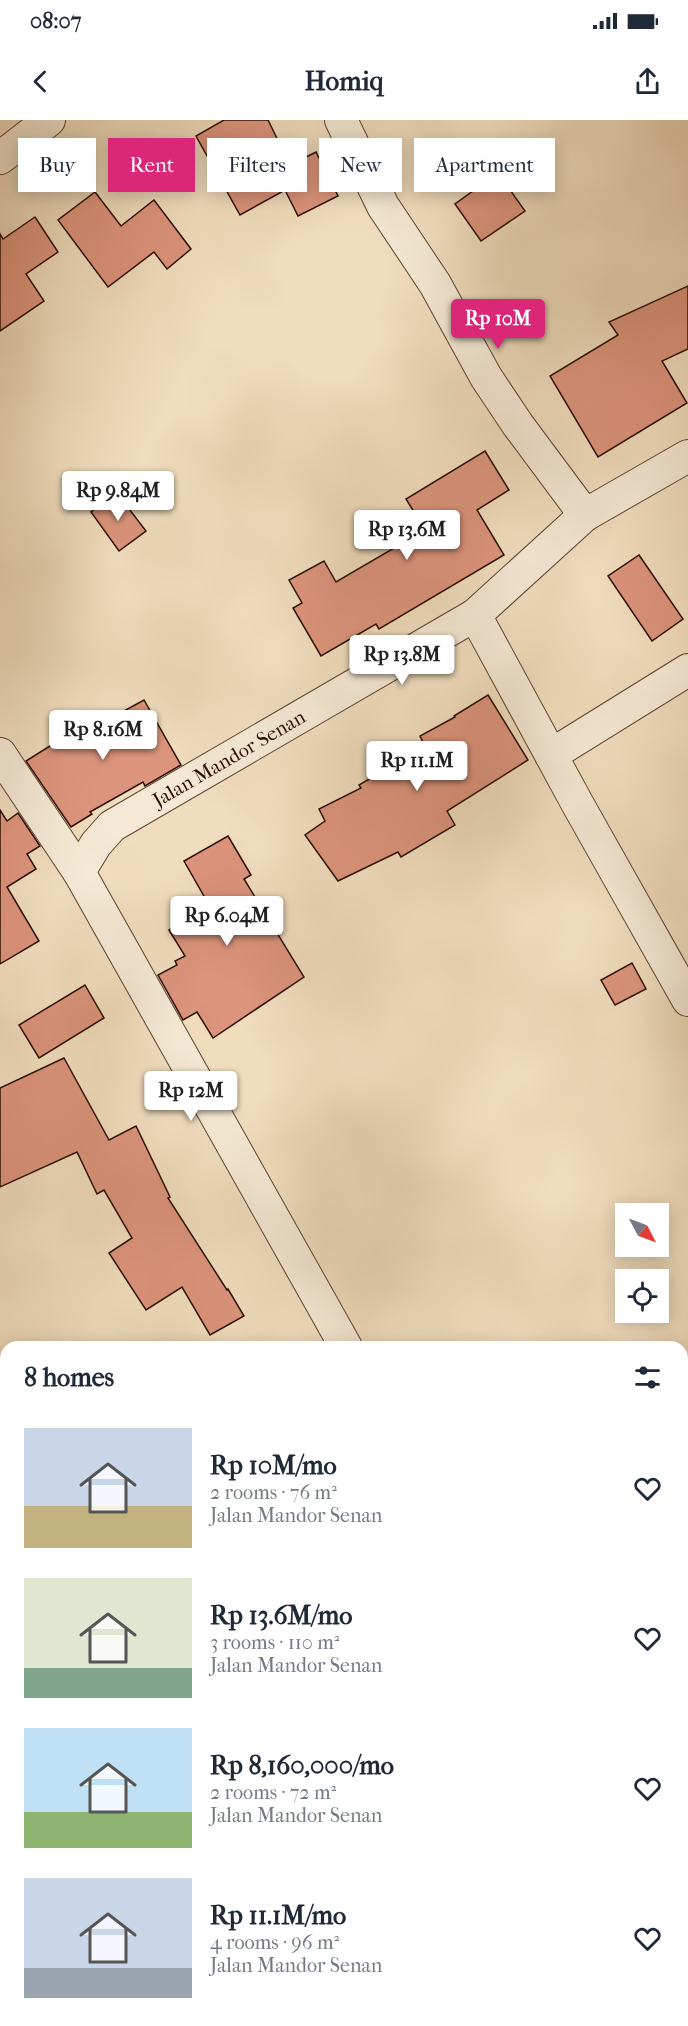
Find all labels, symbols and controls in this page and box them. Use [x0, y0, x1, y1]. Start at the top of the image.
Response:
text: 08:07 [30, 8, 81, 34]
icon: back [24, 65, 57, 98]
text: Homiq [305, 65, 383, 97]
icon: share [631, 65, 664, 98]
chip: Buy [18, 138, 96, 192]
chip: Rent [108, 138, 195, 192]
chip: Filters [207, 138, 307, 192]
chip: New [319, 138, 402, 192]
chip: Apartment [414, 138, 555, 192]
pin: Rp 10M [449, 299, 547, 350]
text: Rp 10M [465, 307, 531, 330]
pin: Rp 9.84M [56, 471, 180, 522]
text: Rp 9.84M [76, 479, 160, 502]
pin: Rp 13.6M [345, 510, 469, 561]
text: Rp 13.6M [368, 518, 446, 541]
pin: Rp 13.8M [340, 635, 464, 686]
text: Rp 13.8M [363, 643, 441, 666]
street label: Jalan Mandor Senan [147, 705, 310, 812]
pin: Rp 8.16M [41, 710, 165, 761]
text: Rp 8.16M [63, 718, 143, 741]
pin: Rp 11.1M [355, 741, 479, 792]
text: Rp 11.1M [380, 749, 454, 772]
pin: Rp 6.04M [165, 896, 289, 947]
text: Rp 6.04M [184, 904, 270, 927]
pin: Rp 12M [142, 1071, 240, 1122]
text: Rp 12M [158, 1079, 224, 1102]
north arrow [615, 1203, 669, 1257]
map controls [615, 1203, 669, 1323]
button: locate [615, 1269, 669, 1323]
icon: filters [631, 1361, 664, 1394]
text: 8 homes [24, 1362, 114, 1393]
text: Rp 10M/mo [210, 1450, 337, 1481]
icon: home [72, 1452, 144, 1524]
icon: heart [631, 1472, 664, 1505]
text: 2 rooms · 76 m² [210, 1481, 337, 1504]
text: Jalan Mandor Senan [210, 1504, 382, 1527]
text: Rp 13.6M/mo [210, 1600, 352, 1631]
icon: home [72, 1602, 144, 1674]
icon: heart [631, 1622, 664, 1655]
text: 3 rooms · 110 m² [210, 1631, 339, 1654]
text: Jalan Mandor Senan [210, 1654, 382, 1677]
text: Rp 8,160,000/mo [210, 1750, 394, 1781]
icon: home [72, 1752, 144, 1824]
icon: heart [631, 1772, 664, 1805]
text: 2 rooms · 72 m² [210, 1781, 336, 1804]
text: Jalan Mandor Senan [210, 1804, 382, 1827]
text: Rp 11.1M/mo [210, 1900, 346, 1931]
icon: home [72, 1902, 144, 1974]
icon: heart [631, 1922, 664, 1955]
text: 4 rooms · 96 m² [210, 1931, 339, 1954]
text: Jalan Mandor Senan [210, 1954, 382, 1977]

